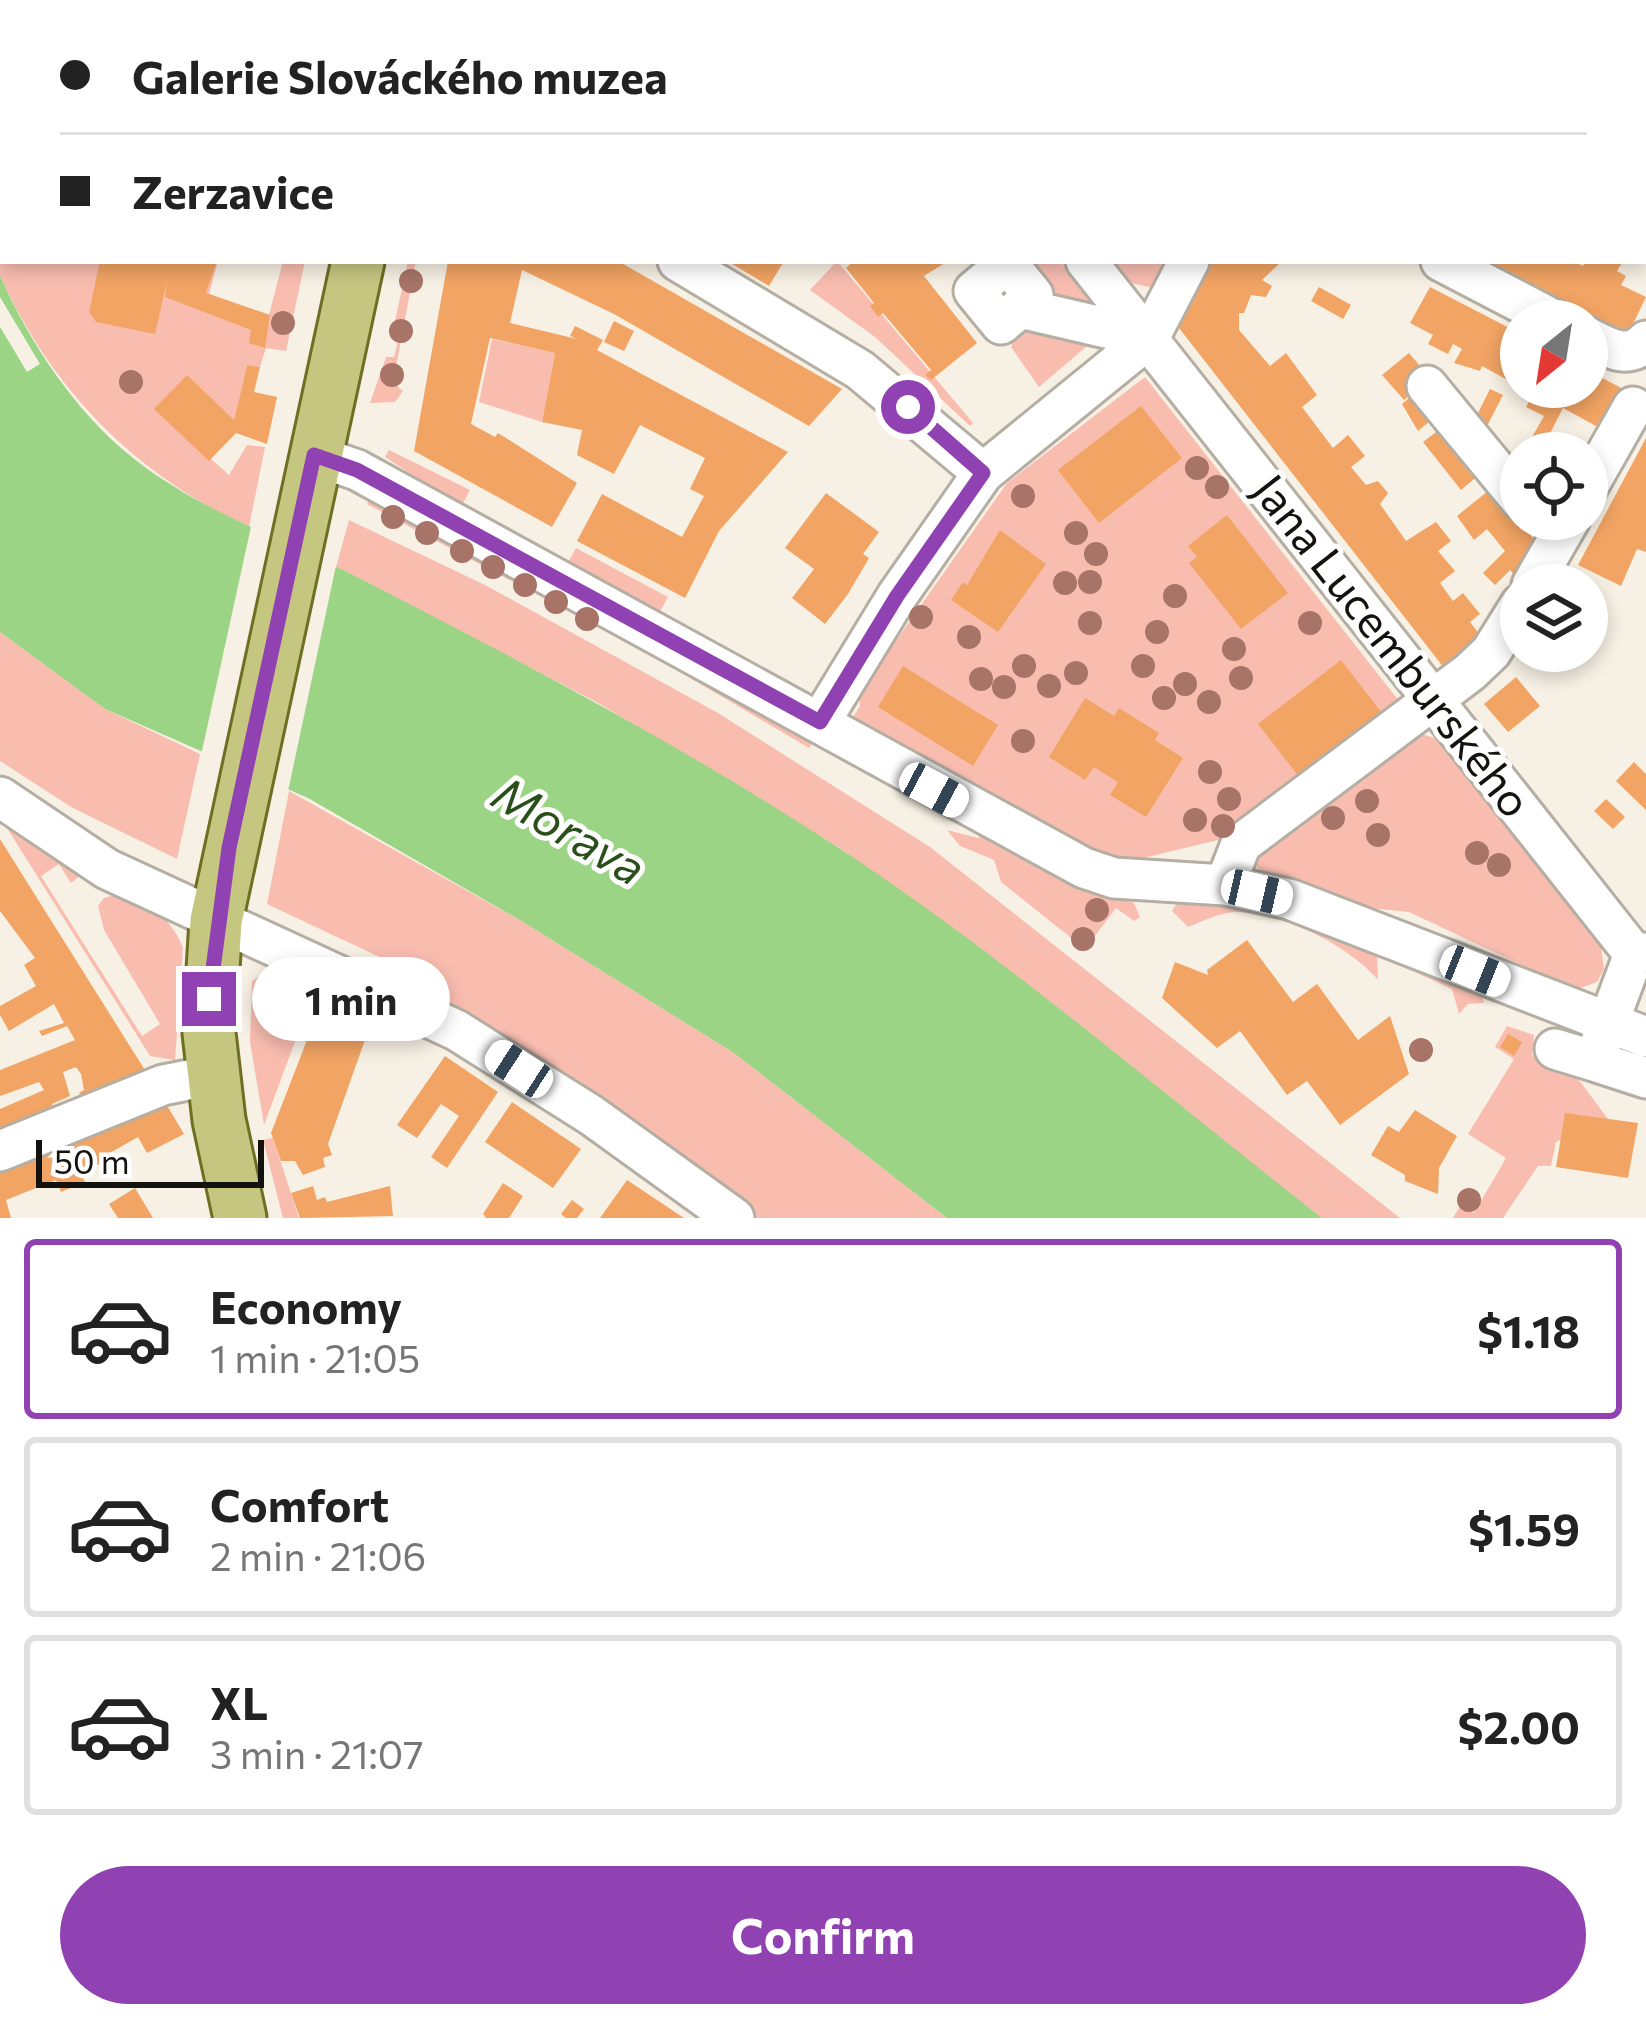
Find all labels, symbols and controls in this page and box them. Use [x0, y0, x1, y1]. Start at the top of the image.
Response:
text: Galerie Slováckého muzea [132, 48, 668, 103]
text: Zerzavice [132, 163, 334, 218]
north arrow [1500, 300, 1608, 408]
map controls [1500, 300, 1608, 672]
route start [881, 380, 935, 434]
button: locate [1500, 432, 1608, 540]
street label: Jana Lucemburského [1243, 462, 1545, 827]
button: layers [1500, 564, 1608, 672]
car [894, 757, 974, 823]
water label: Morava [483, 762, 657, 896]
car [1218, 866, 1296, 918]
car [1435, 941, 1515, 1001]
callout: 1 min [251, 957, 449, 1041]
route end [182, 972, 236, 1026]
text: 1 min [305, 975, 397, 1023]
car [479, 1034, 559, 1104]
scale bar [36, 1134, 264, 1187]
text: 50 m [54, 1140, 130, 1181]
icon: car [66, 1275, 174, 1383]
text: Economy [210, 1278, 402, 1333]
text: $1.18 [1477, 1302, 1580, 1357]
text: 1 min · 21:05 [210, 1333, 420, 1381]
icon: car [66, 1473, 174, 1581]
text: Comfort [210, 1476, 389, 1531]
text: $1.59 [1468, 1500, 1580, 1555]
text: 2 min · 21:06 [210, 1531, 426, 1579]
icon: car [66, 1671, 174, 1779]
text: XL [210, 1674, 268, 1729]
text: $2.00 [1457, 1698, 1580, 1753]
text: 3 min · 21:07 [210, 1729, 424, 1777]
button: Confirm [60, 1866, 1586, 2004]

